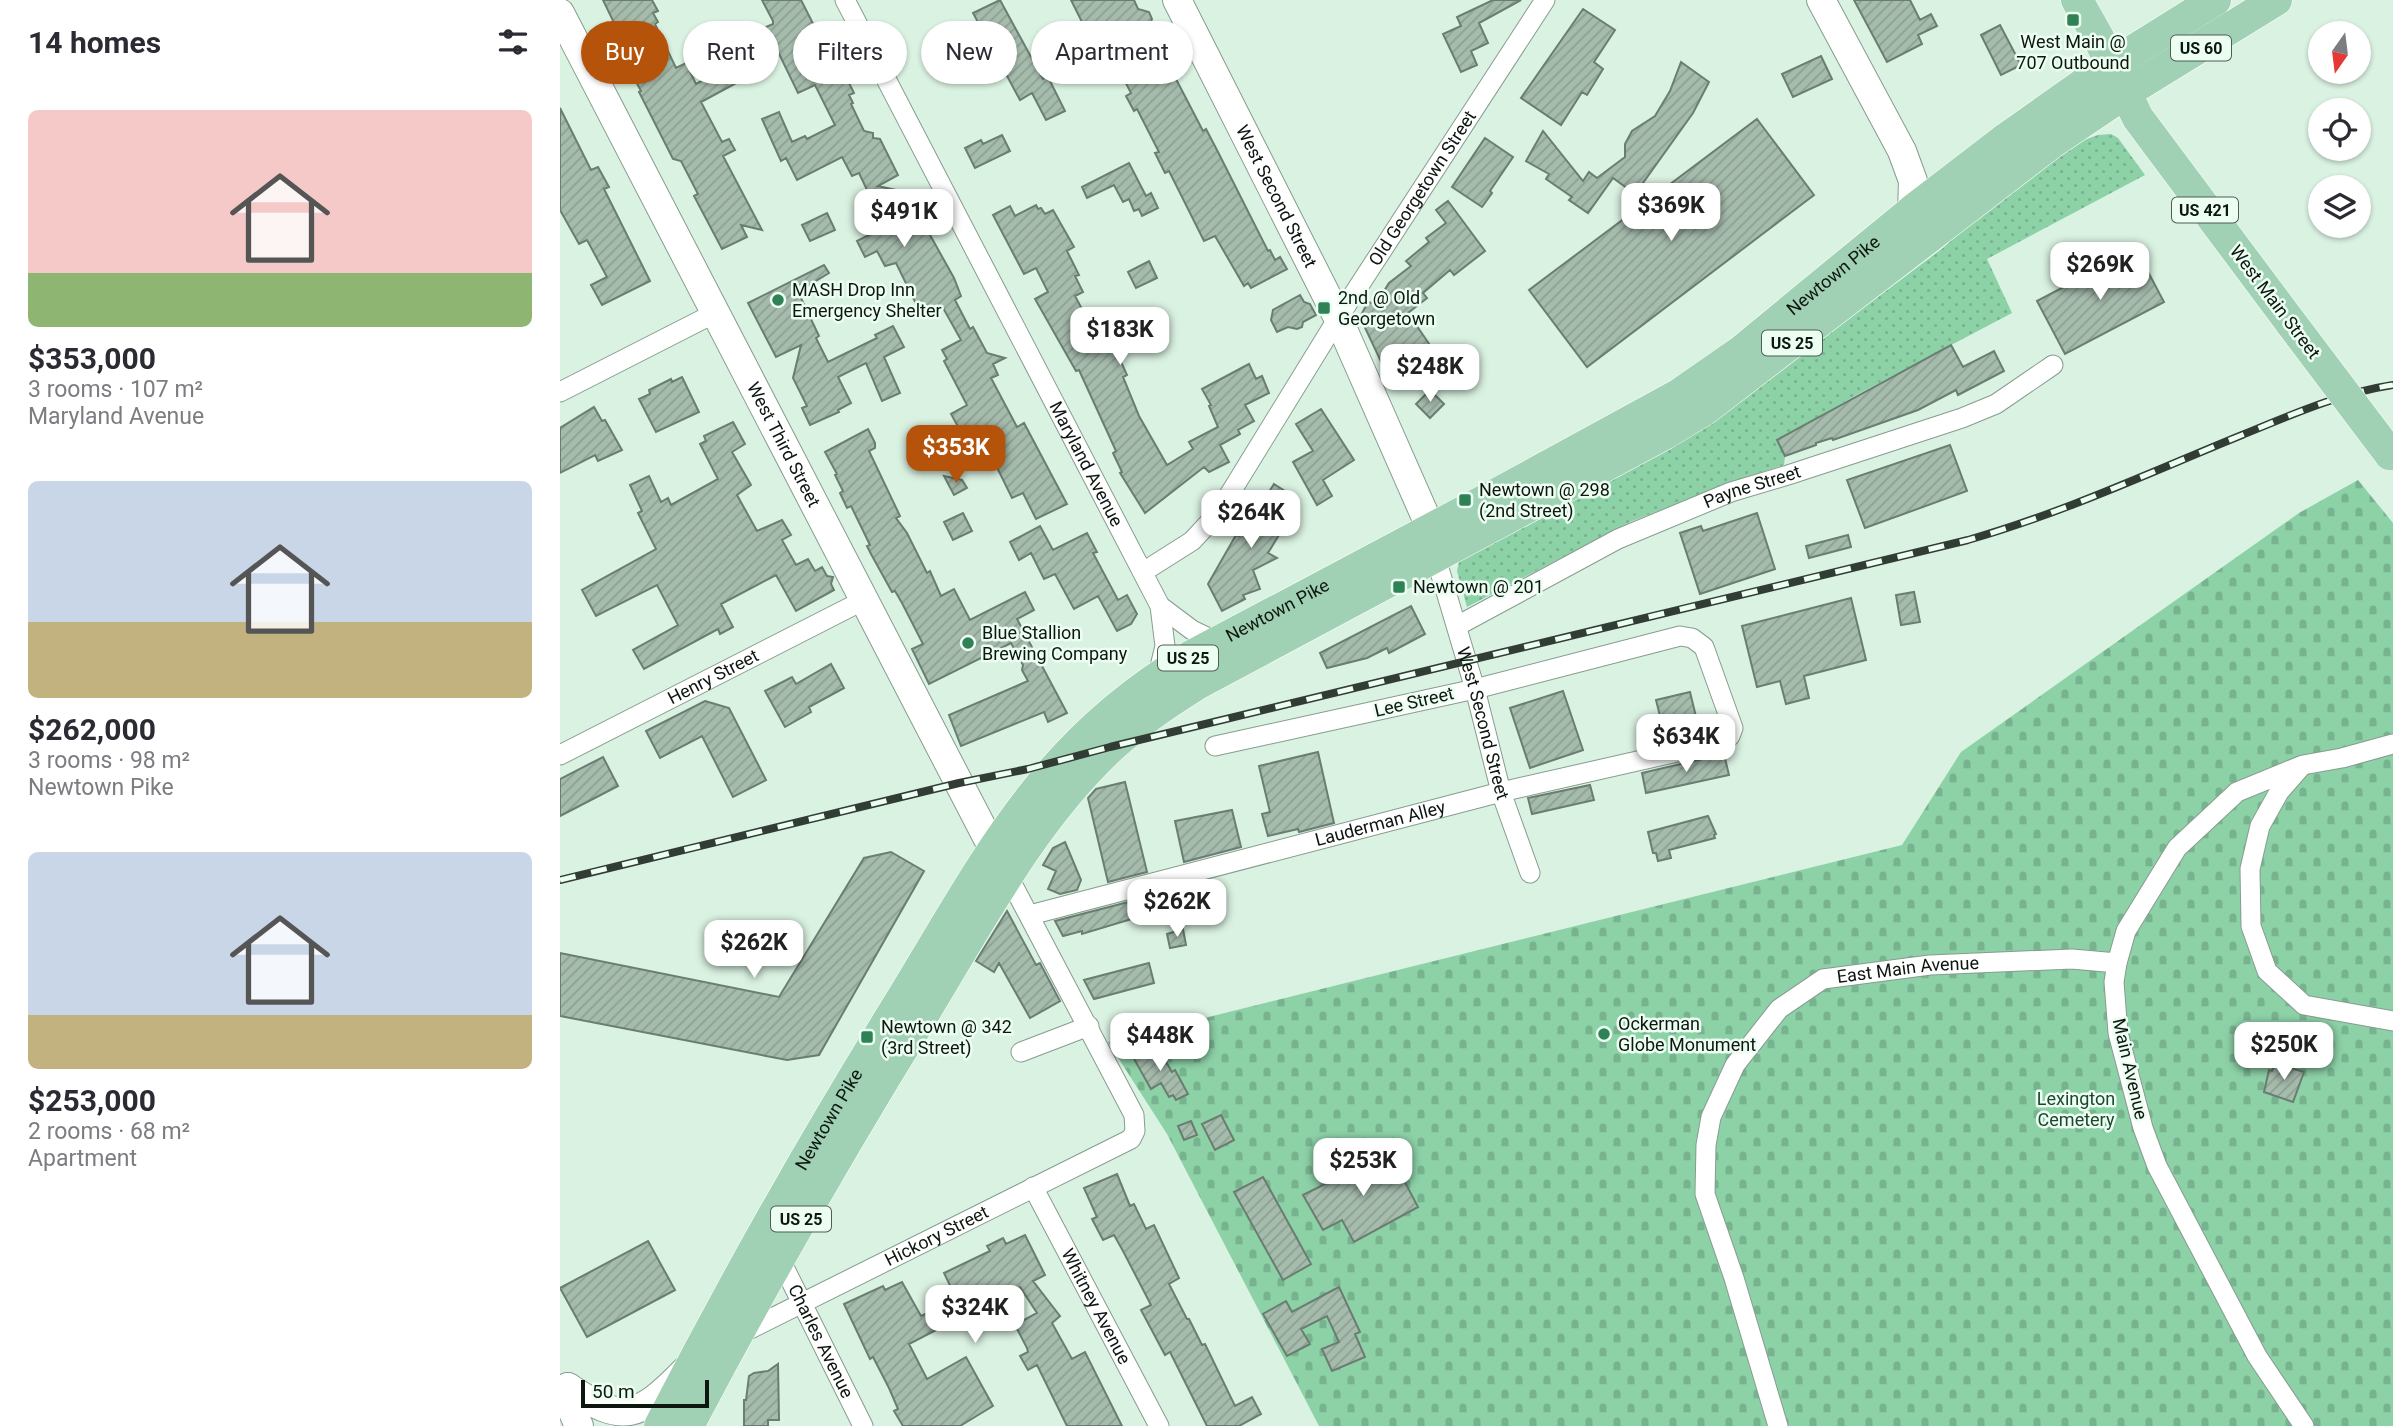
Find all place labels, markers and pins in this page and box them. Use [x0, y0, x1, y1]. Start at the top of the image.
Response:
marker: West Main @ 707 Outbound [2065, 12, 2081, 28]
place label: West Main @ 707 Outbound [2016, 31, 2130, 73]
pin: $369K [1622, 184, 1720, 243]
pin: $491K [855, 190, 953, 249]
pin: $269K [2051, 243, 2149, 302]
place label: MASH Drop Inn Emergency Shelter [792, 279, 942, 321]
place label: 2nd @ Old Georgetown [1338, 287, 1435, 329]
marker: MASH Drop Inn Emergency Shelter [770, 292, 786, 308]
marker: 2nd @ Old Georgetown [1316, 300, 1332, 316]
pin: $183K [1071, 308, 1169, 367]
pin: $248K [1381, 344, 1479, 404]
pin: $353K [907, 426, 1005, 485]
place label: Newtown @ 298 (2nd Street) [1479, 479, 1610, 522]
pin: $264K [1202, 490, 1300, 550]
marker: Newtown @ 298 (2nd Street) [1457, 492, 1473, 508]
place label: Newtown @ 201 [1413, 576, 1544, 597]
marker: Newtown @ 201 [1391, 579, 1407, 595]
place label: Blue Stallion Brewing Company [982, 622, 1128, 664]
marker: Blue Stallion Brewing Company [960, 635, 976, 651]
pin: $634K [1637, 714, 1735, 774]
pin: $262K [1128, 880, 1226, 939]
pin: $262K [705, 920, 803, 980]
place label: Ockerman Globe Monument [1618, 1013, 1756, 1055]
pin: $448K [1111, 1014, 1209, 1073]
place label: Newtown @ 342 (3rd Street) [881, 1016, 1012, 1059]
pin: $250K [2235, 1023, 2333, 1082]
marker: Ockerman Globe Monument [1596, 1026, 1612, 1042]
marker: Newtown @ 342 (3rd Street) [859, 1029, 875, 1045]
pin: $253K [1314, 1138, 1412, 1198]
pin: $324K [926, 1286, 1024, 1345]

